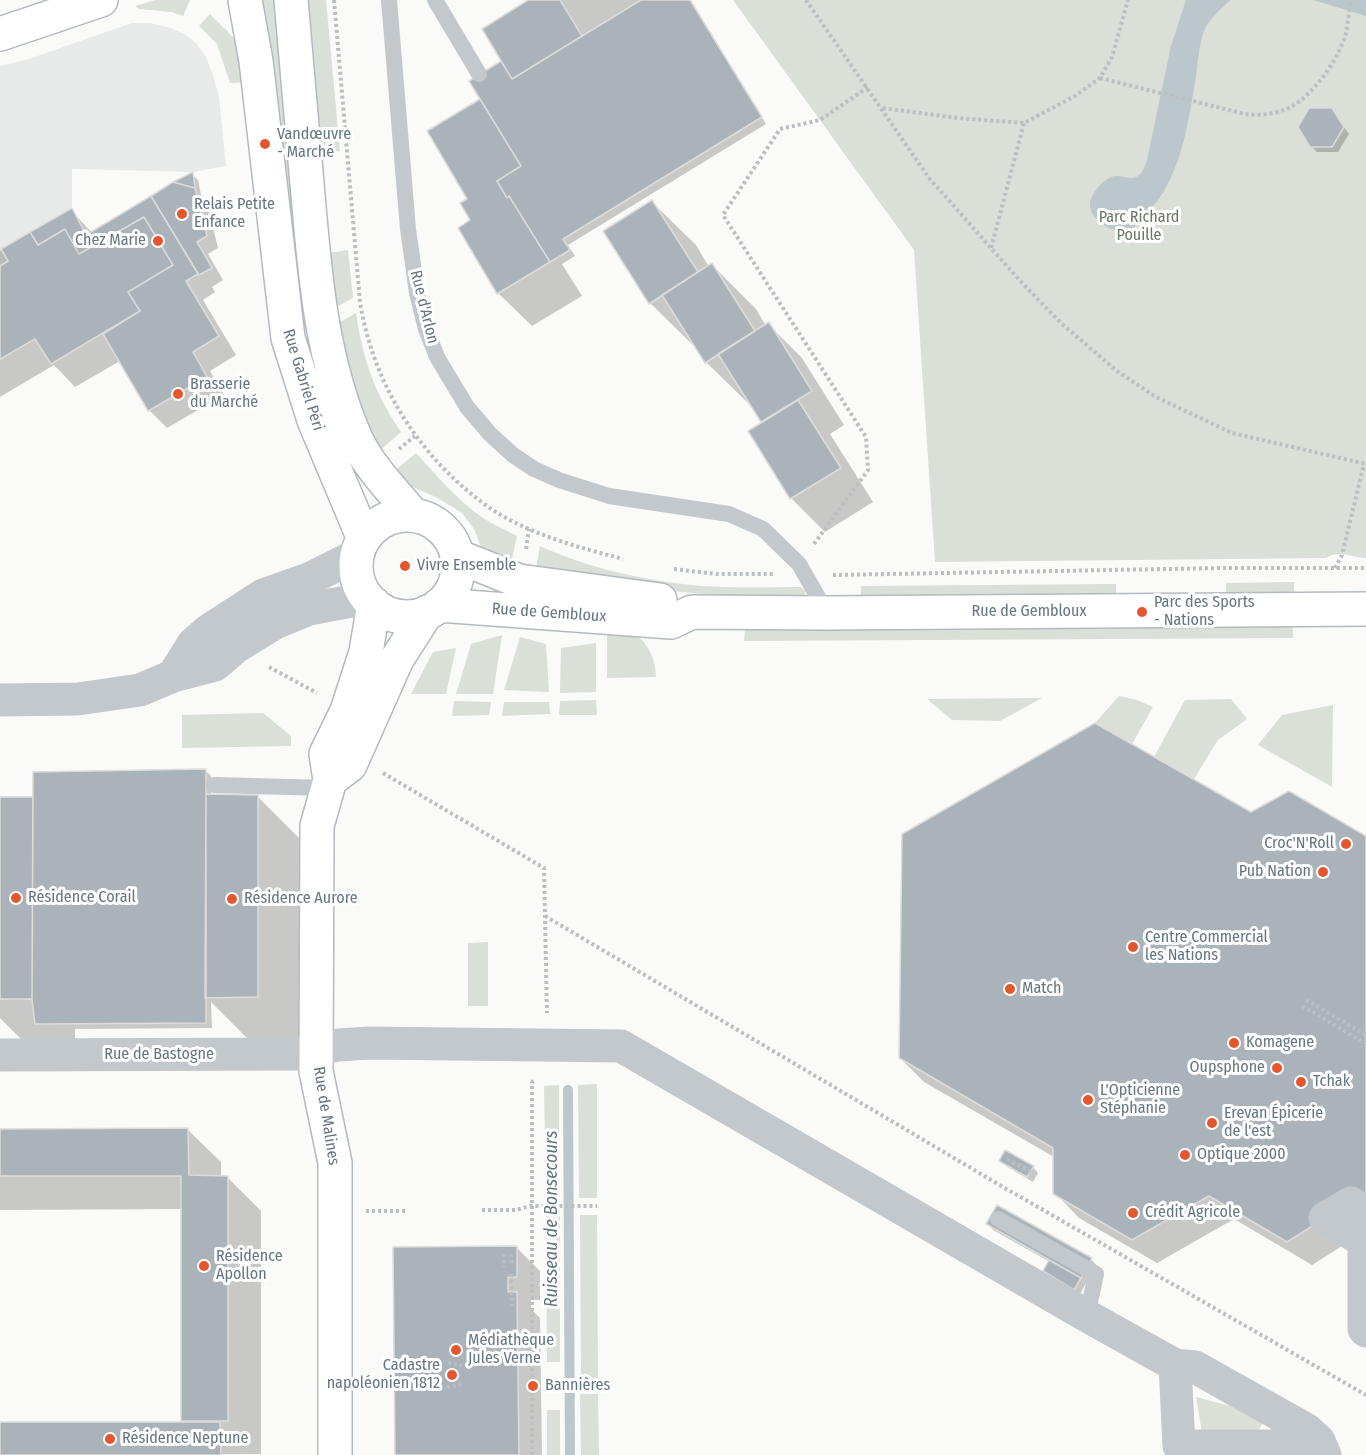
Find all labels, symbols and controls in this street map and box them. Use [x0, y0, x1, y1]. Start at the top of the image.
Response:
place label: Vandœuvre - Marché [277, 125, 351, 163]
marker: Vandœuvre - Marché [258, 137, 272, 151]
place label: Relais Petite Enfance [194, 195, 275, 233]
marker: Relais Petite Enfance [175, 207, 189, 221]
park label: Parc Richard Pouille [1099, 208, 1179, 246]
place label: Chez Marie [75, 231, 146, 251]
marker: Chez Marie [151, 234, 165, 248]
street label: Rue d'Arlon [406, 268, 442, 346]
street label: Rue Gabriel Péri [278, 327, 328, 433]
place label: Brasserie du Marché [190, 375, 258, 413]
marker: Brasserie du Marché [171, 387, 185, 401]
place label: Vivre Ensemble [417, 556, 516, 576]
marker: Vivre Ensemble [398, 559, 412, 573]
place label: Parc des Sports - Nations [1154, 593, 1255, 631]
street label: Rue de Gembloux [491, 599, 607, 627]
street label: Rue de Gembloux [972, 602, 1086, 622]
marker: Parc des Sports - Nations [1135, 605, 1149, 619]
place label: Croc'N'Roll [1264, 834, 1334, 854]
marker: Croc'N'Roll [1339, 837, 1353, 851]
place label: Pub Nation [1239, 862, 1311, 882]
marker: Pub Nation [1316, 865, 1330, 879]
place label: Résidence Corail [28, 888, 136, 908]
place label: Résidence Aurore [244, 889, 358, 909]
marker: Résidence Corail [9, 891, 23, 905]
marker: Résidence Aurore [225, 892, 239, 906]
place label: Centre Commercial les Nations [1145, 928, 1268, 966]
marker: Centre Commercial les Nations [1126, 940, 1140, 954]
place label: Match [1022, 979, 1061, 999]
marker: Match [1003, 982, 1017, 996]
place label: Komagene [1246, 1033, 1314, 1053]
marker: Komagene [1227, 1036, 1241, 1050]
street label: Rue de Bastogne [104, 1045, 214, 1065]
place label: Oupsphone [1190, 1058, 1265, 1078]
marker: Oupsphone [1270, 1061, 1284, 1075]
street label: Rue de Malines [309, 1065, 343, 1167]
place label: Tchak [1313, 1072, 1350, 1092]
marker: Tchak [1294, 1075, 1308, 1089]
place label: L'Opticienne Stéphanie [1100, 1081, 1180, 1119]
marker: L'Opticienne Stéphanie [1081, 1093, 1095, 1107]
place label: Erevan Épicerie de l'est [1224, 1104, 1323, 1142]
marker: Erevan Épicerie de l'est [1205, 1116, 1219, 1130]
water label: Ruisseau de Bonsecours [541, 1131, 563, 1307]
place label: Optique 2000 [1197, 1145, 1285, 1165]
marker: Optique 2000 [1178, 1148, 1192, 1162]
place label: Crédit Agricole [1145, 1203, 1240, 1223]
marker: Crédit Agricole [1126, 1206, 1140, 1220]
place label: Résidence Apollon [216, 1247, 283, 1285]
marker: Résidence Apollon [197, 1259, 211, 1273]
place label: Médiathèque Jules Verne [468, 1331, 554, 1369]
marker: Médiathèque Jules Verne [449, 1343, 463, 1357]
place label: Cadastre napoléonien 1812 [327, 1356, 440, 1394]
marker: Cadastre napoléonien 1812 [445, 1368, 459, 1382]
place label: Bannières [545, 1376, 610, 1396]
marker: Bannières [526, 1379, 540, 1393]
place label: Résidence Neptune [122, 1429, 248, 1449]
marker: Résidence Neptune [103, 1432, 117, 1446]

